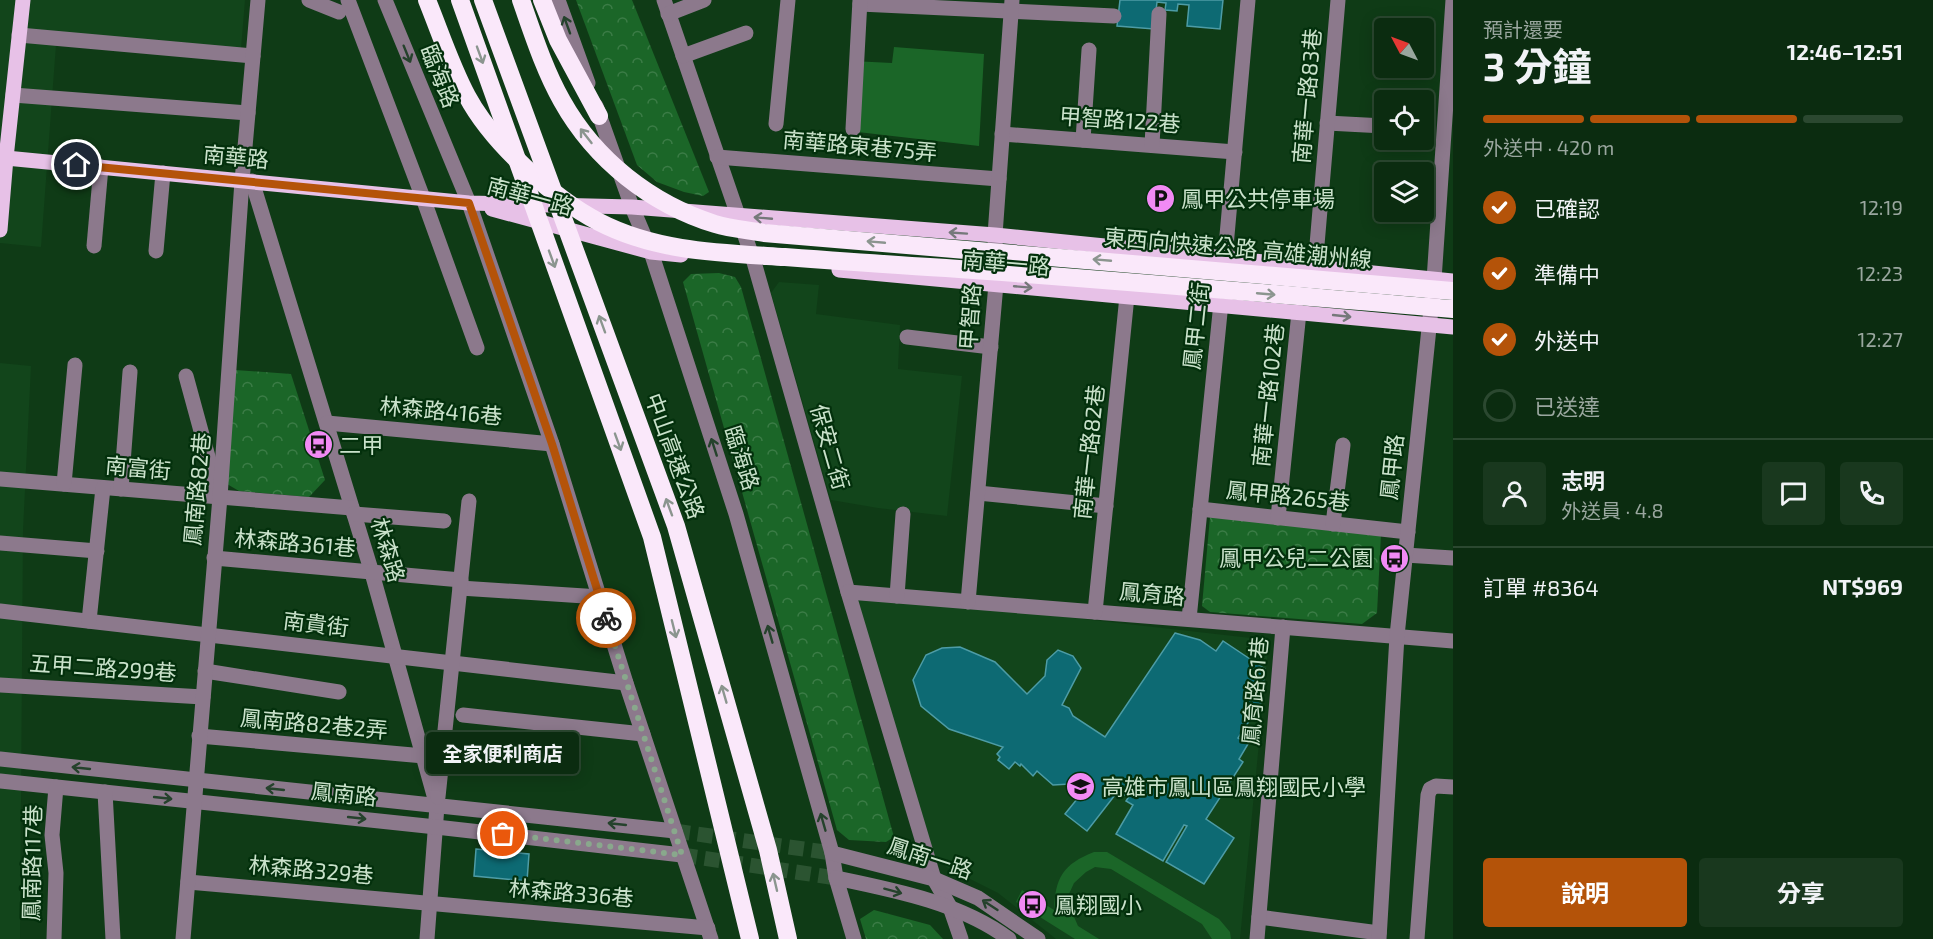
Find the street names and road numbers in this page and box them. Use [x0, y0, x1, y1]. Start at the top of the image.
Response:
street label: 南華一路83巷 [1287, 27, 1325, 165]
street label: 臨海路 [417, 40, 465, 111]
street label: 甲智路122巷 [1059, 102, 1182, 136]
street label: 南華路東巷75弄 [782, 125, 938, 165]
street label: 南華路 [202, 140, 270, 172]
street label: 南華一路 [484, 171, 576, 219]
street label: 東西向快速公路 高雄潮州線 [1103, 222, 1373, 272]
street label: 南華一路 [961, 245, 1051, 279]
street label: 鳳甲二街 [1177, 281, 1213, 371]
street label: 甲智路 [954, 283, 984, 351]
street label: 南華一路102巷 [1247, 322, 1287, 468]
street label: 南華一路82巷 [1068, 383, 1108, 521]
street label: 中山高速公路 [641, 389, 711, 522]
street label: 林森路416巷 [379, 392, 503, 428]
street label: 保安二街 [806, 401, 856, 493]
street label: 臨海路 [720, 422, 766, 493]
street label: 鳳南路82巷 [178, 431, 214, 547]
street label: 鳳甲路 [1375, 433, 1407, 501]
street label: 南富街 [104, 451, 172, 483]
street label: 鳳甲路265巷 [1225, 476, 1351, 514]
street label: 林森路 [367, 514, 411, 585]
street label: 林森路361巷 [233, 524, 357, 560]
street label: 鳳育路 [1118, 577, 1186, 609]
street label: 南貴街 [282, 606, 350, 640]
street label: 鳳育路61巷 [1236, 635, 1272, 747]
street label: 五甲二路299巷 [29, 649, 178, 685]
street label: 鳳南路82巷2弄 [239, 704, 389, 742]
street label: 鳳南路 [310, 777, 378, 809]
street label: 鳳南路117巷 [17, 804, 45, 922]
street label: 鳳南一路 [884, 831, 976, 883]
street label: 林森路329巷 [248, 851, 375, 887]
street label: 林森路336巷 [508, 874, 635, 910]

